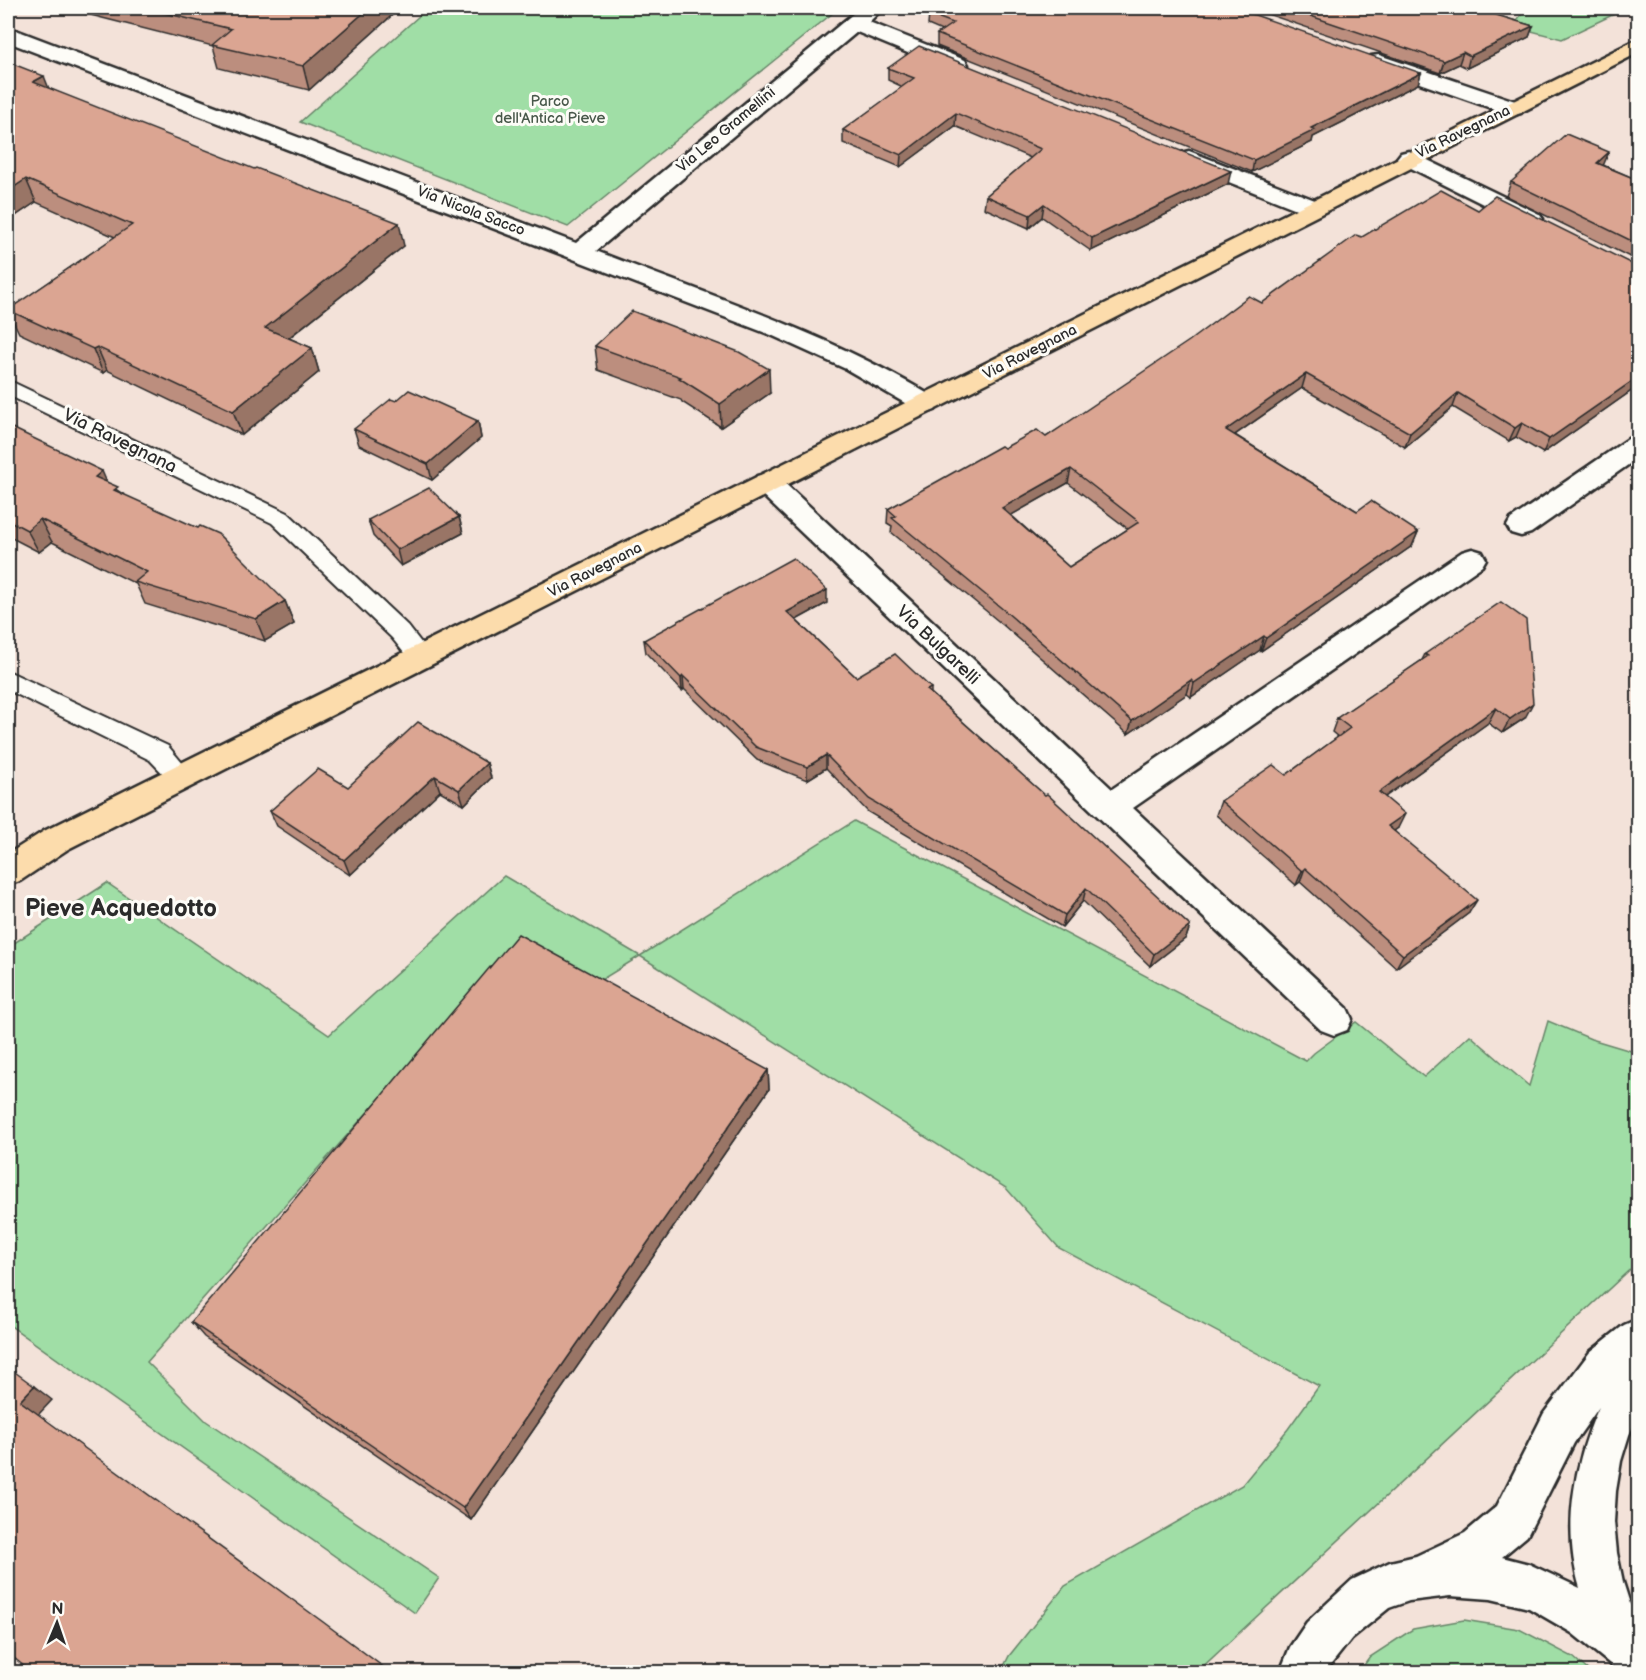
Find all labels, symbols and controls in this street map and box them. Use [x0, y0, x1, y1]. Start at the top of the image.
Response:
street label: Via Leo Gramellini [673, 83, 779, 177]
park label: Parco dell'Antica Pieve [495, 92, 605, 128]
street label: Via Ravegnana [1413, 101, 1513, 163]
street label: Via Nicola Sacco [414, 182, 528, 240]
street label: Via Ravegnana [980, 320, 1080, 384]
street label: Via Ravegnana [60, 404, 180, 478]
street label: Via Ravegnana [545, 538, 645, 602]
street label: Via Bulgarelli [892, 601, 984, 689]
district label: Pieve Acquedotto [25, 894, 217, 923]
north arrow [27, 1593, 87, 1653]
text: N [51, 1600, 64, 1619]

